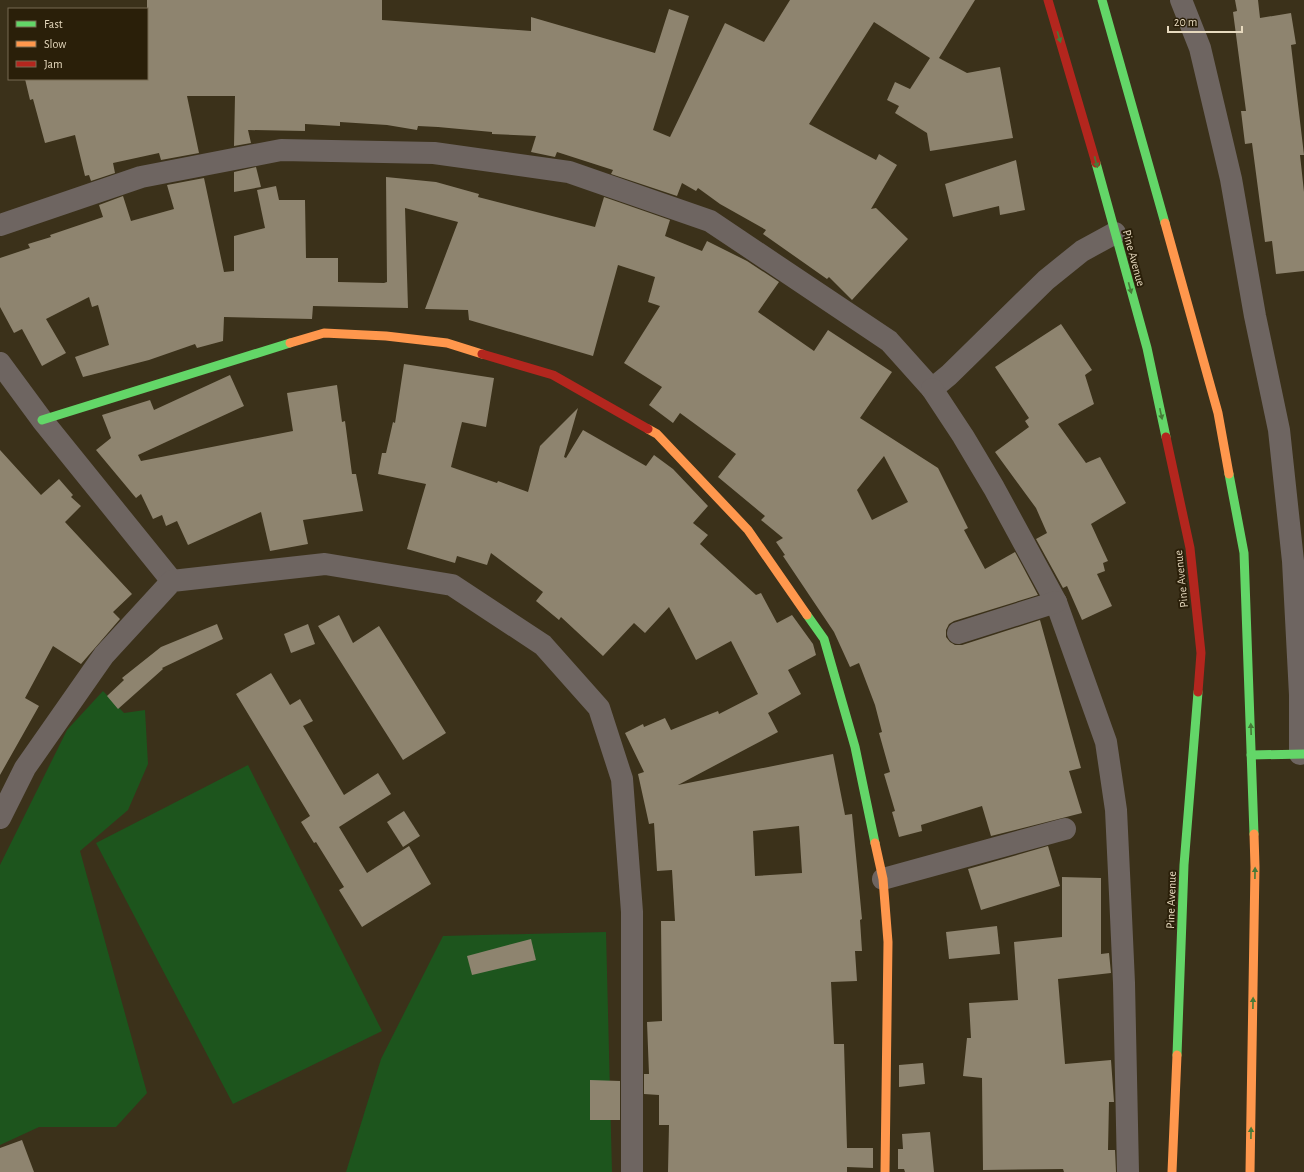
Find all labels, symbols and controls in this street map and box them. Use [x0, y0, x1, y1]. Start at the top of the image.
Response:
legend [8, 8, 148, 80]
scale bar [1168, 8, 1242, 34]
text: 20 m [1174, 16, 1197, 28]
text: Fast [44, 18, 63, 30]
one-way arrow [1056, 32, 1062, 44]
text: Slow [44, 38, 66, 50]
text: Jam [44, 58, 63, 70]
one-way arrow [1093, 156, 1099, 168]
street label: Pine Avenue [1121, 229, 1147, 287]
one-way arrow [1127, 282, 1133, 294]
one-way arrow [1158, 408, 1164, 420]
street label: Pine Avenue [1172, 550, 1190, 608]
one-way arrow [1247, 723, 1254, 735]
one-way arrow [1251, 867, 1258, 879]
street label: Pine Avenue [1164, 871, 1178, 929]
one-way arrow [1250, 996, 1256, 1009]
one-way arrow [1248, 1126, 1254, 1139]

